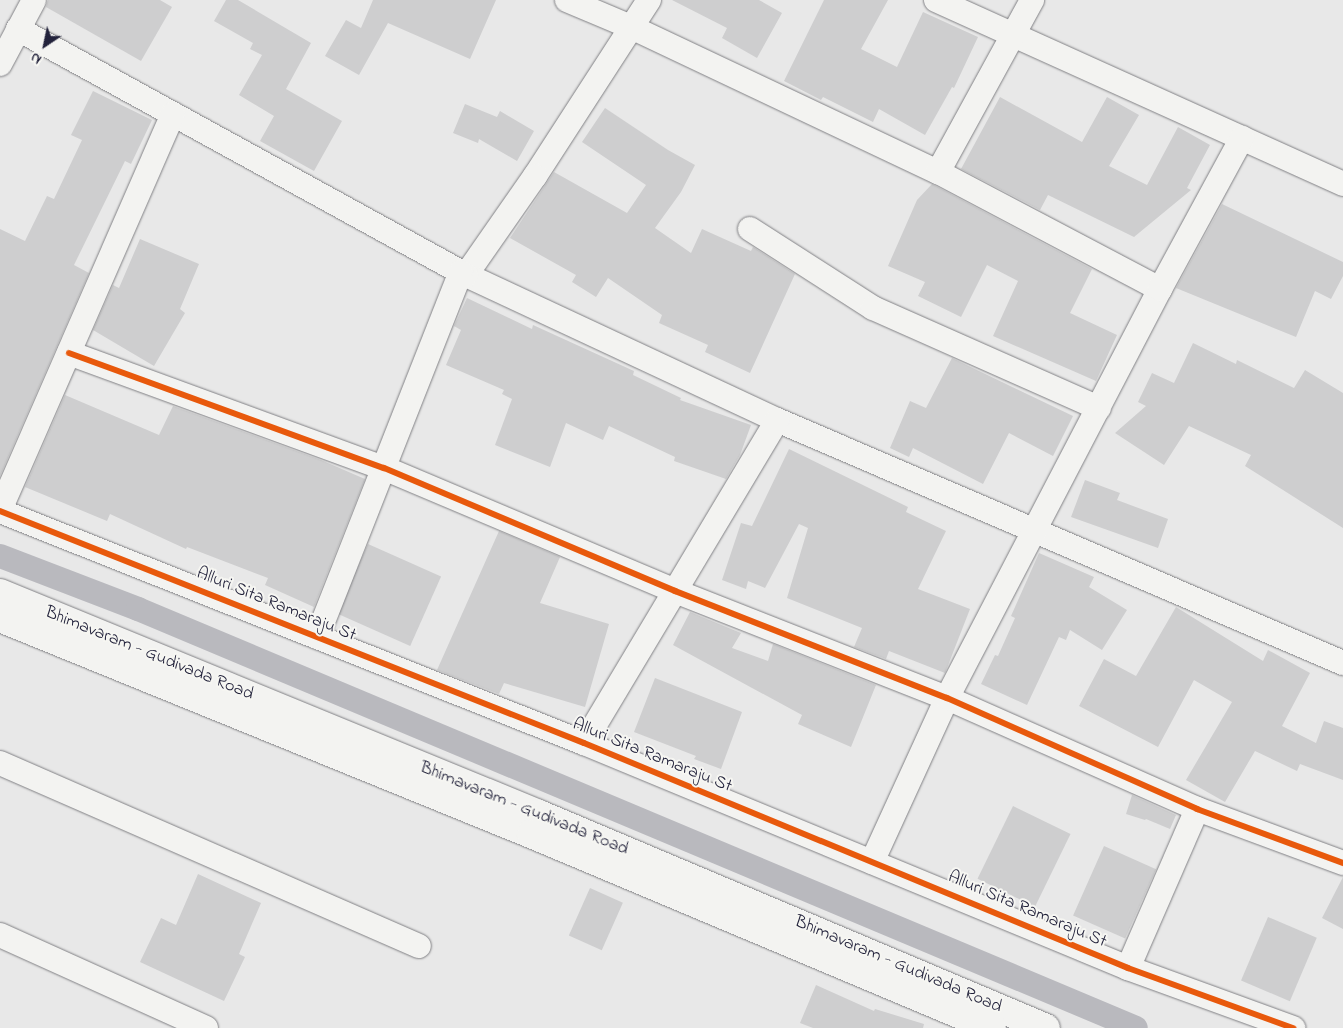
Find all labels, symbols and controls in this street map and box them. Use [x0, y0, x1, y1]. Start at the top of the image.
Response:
north arrow [20, 20, 70, 70]
text: N [27, 47, 46, 69]
street label: Alluri Sita Ramaraju St [193, 563, 359, 647]
street label: Bhimavaram - Gudivada Road [41, 602, 257, 706]
street label: Alluri Sita Ramaraju St [569, 714, 735, 798]
street label: Bhimavaram - Gudivada Road [416, 757, 632, 861]
street label: Alluri Sita Ramaraju St [944, 867, 1110, 953]
street label: Bhimavaram - Gudivada Road [791, 911, 1005, 1019]

